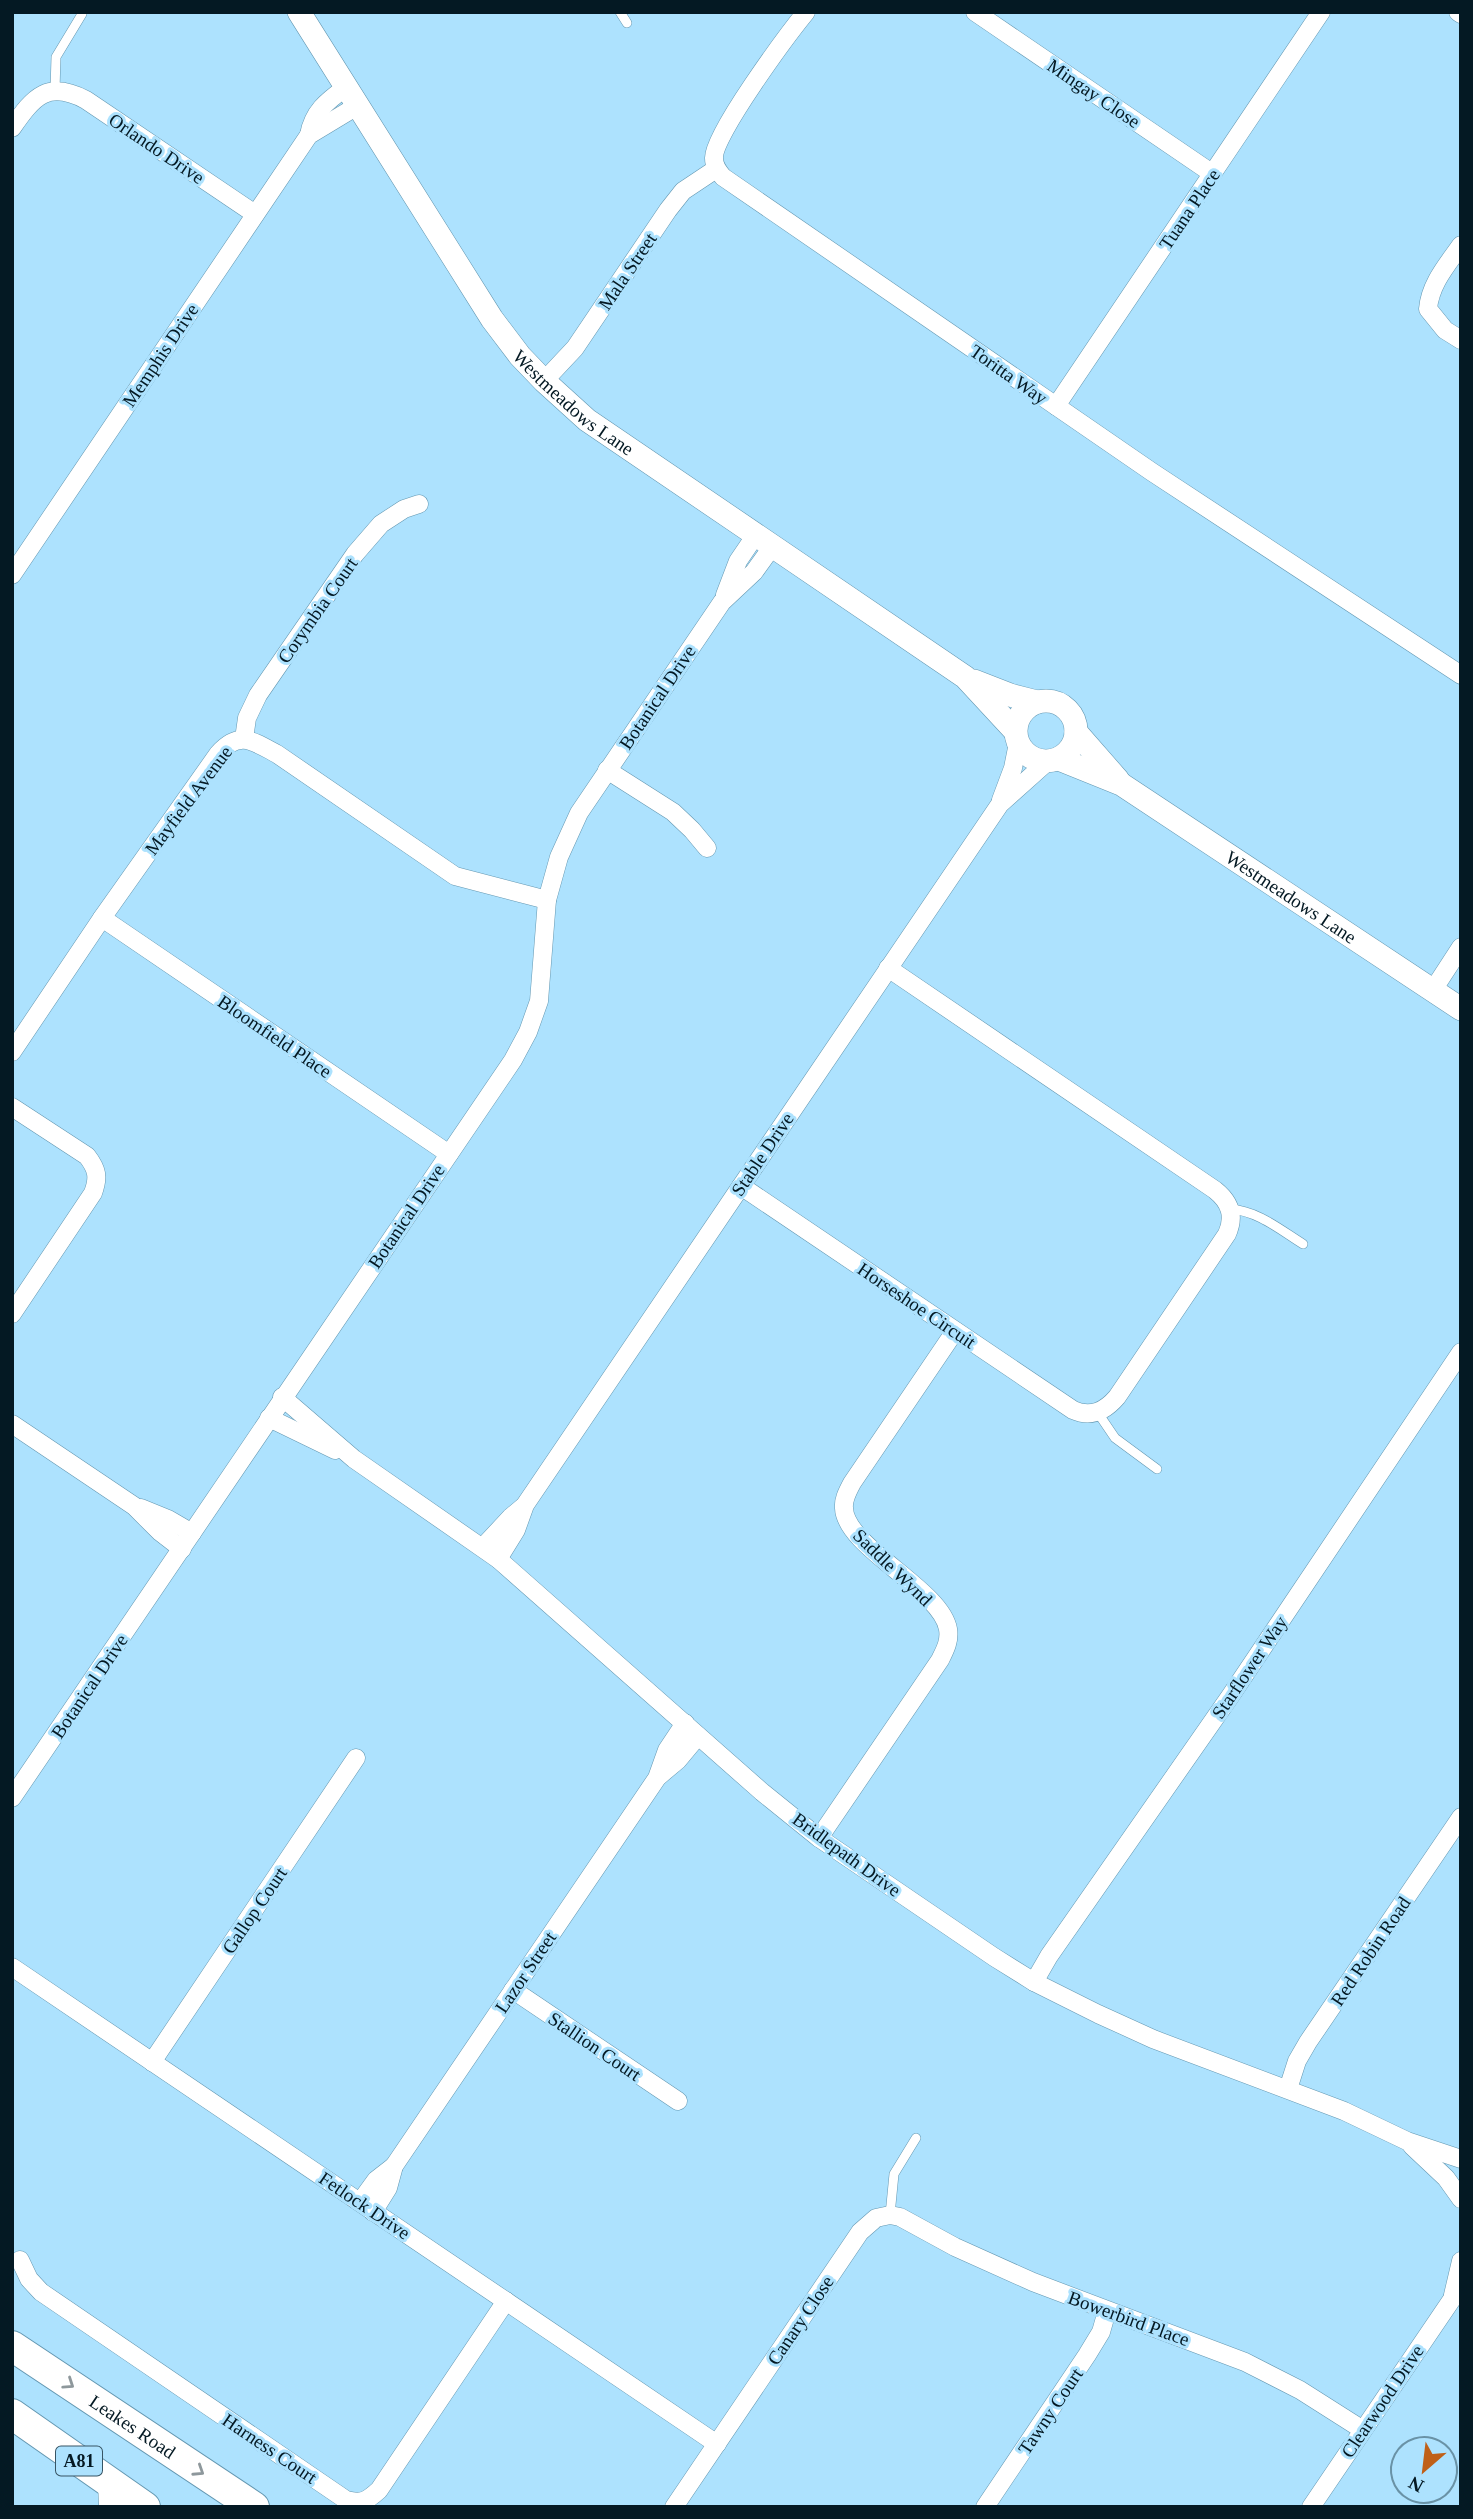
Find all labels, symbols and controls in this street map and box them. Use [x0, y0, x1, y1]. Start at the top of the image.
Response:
street label: Mingay Close [1043, 55, 1144, 132]
street label: Orlando Drive [105, 109, 208, 188]
street label: Tuana Place [1155, 165, 1224, 254]
street label: Mala Street [594, 228, 661, 314]
street label: Memphis Drive [118, 300, 203, 411]
street label: Toritta Way [966, 340, 1052, 409]
street label: Westmeadows Lane [509, 345, 638, 460]
street label: Corymbia Court [273, 553, 362, 667]
street label: Botanical Drive [615, 641, 700, 753]
street label: Mayfield Avenue [141, 742, 236, 859]
street label: Westmeadows Lane [1222, 846, 1360, 948]
street label: Bloomfield Place [214, 991, 335, 1082]
street label: Stable Drive [727, 1109, 798, 1200]
street label: Botanical Drive [364, 1160, 449, 1272]
street label: Horseshoe Circuit [854, 1258, 980, 1353]
street label: Saddle Wynd [849, 1525, 937, 1610]
street label: Starflower Way [1207, 1612, 1292, 1722]
street label: Botanical Drive [47, 1630, 132, 1742]
street label: Bridlepath Drive [789, 1808, 905, 1901]
street label: Gallop Court [218, 1862, 291, 1957]
street label: Red Robin Road [1326, 1892, 1415, 2010]
street label: Lazor Street [491, 1927, 561, 2017]
street label: Stallion Court [544, 2008, 646, 2085]
street label: Fetlock Drive [315, 2167, 414, 2243]
street label: Canary Close [763, 2272, 838, 2369]
street label: Bowerbird Place [1065, 2287, 1192, 2350]
street label: Clearwood Drive [1337, 2341, 1428, 2462]
street label: Tawny Court [1014, 2364, 1087, 2458]
one-way arrow [61, 2376, 74, 2388]
street label: Leakes Road [86, 2391, 180, 2463]
street label: Harness Court [219, 2409, 321, 2488]
north arrow [1389, 2435, 1459, 2505]
road number: A81 [56, 2446, 102, 2476]
one-way arrow [192, 2463, 205, 2476]
text: N [1405, 2472, 1427, 2497]

